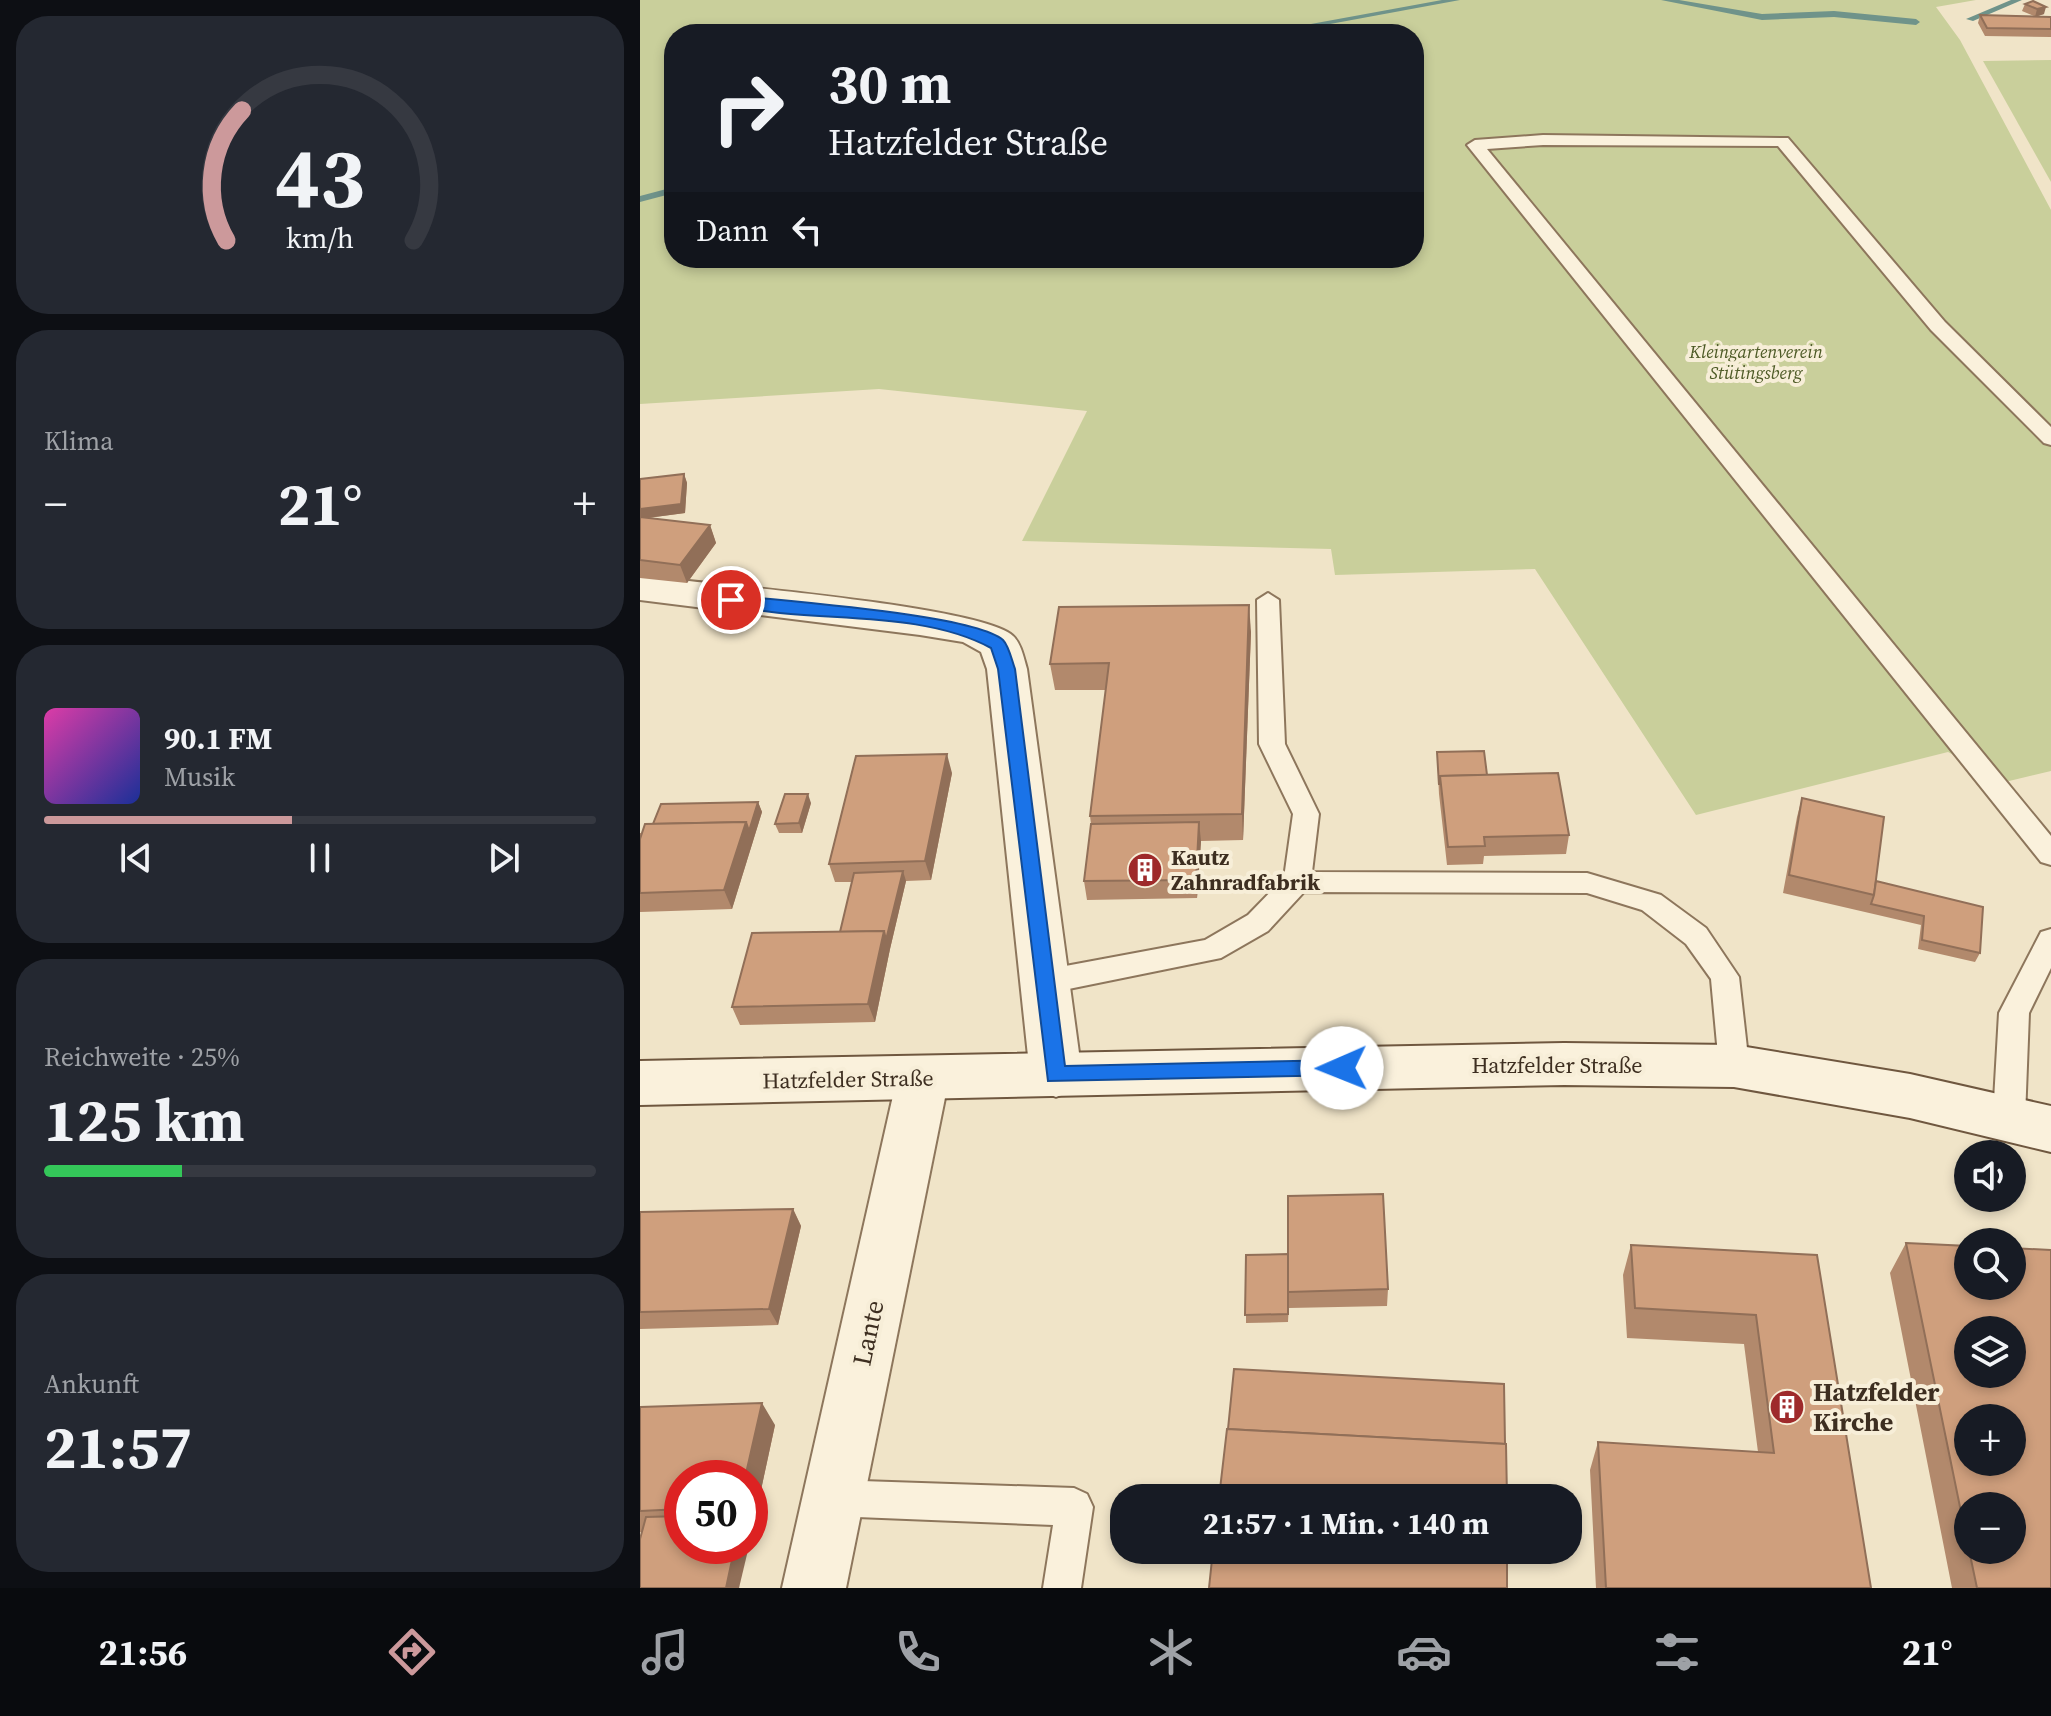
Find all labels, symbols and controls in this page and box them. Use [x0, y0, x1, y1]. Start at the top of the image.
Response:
text: 30 m [828, 45, 951, 122]
icon: right [696, 56, 800, 160]
text: Hatzfelder Straße [828, 118, 1108, 167]
text: 43 [275, 121, 365, 235]
icon: left [785, 208, 829, 252]
text: Dann [696, 210, 769, 251]
text: km/h [286, 218, 354, 258]
park label: Kleingartenverein Stütingsberg [1688, 339, 1823, 385]
text: Klima [44, 423, 114, 459]
text: 21° [278, 463, 362, 545]
text: − [44, 473, 67, 534]
text: + [573, 473, 596, 534]
pin [697, 566, 765, 634]
icon: arrive [709, 578, 753, 622]
text: 90.1 FM [164, 718, 272, 759]
text: Musik [164, 759, 235, 795]
icon: previous [114, 836, 158, 880]
icon: pause [298, 836, 342, 880]
icon: next [482, 836, 526, 880]
place label: Kautz Zahnradfabrik [1171, 842, 1321, 897]
building icon: Kautz Zahnradfabrik [1126, 851, 1164, 889]
position arrow [1300, 1026, 1384, 1110]
text: Reichweite · 25% [44, 1039, 240, 1075]
street label: Hatzfelder Straße [1471, 1050, 1643, 1080]
street label: Hatzfelder Straße [762, 1063, 934, 1095]
text: 125 km [44, 1079, 245, 1161]
map controls [1954, 1140, 2026, 1564]
button: sound [1954, 1140, 2026, 1212]
button: search [1954, 1228, 2026, 1300]
street label: Lante [844, 1297, 892, 1369]
button: layers [1954, 1316, 2026, 1388]
text: Ankunft [44, 1366, 139, 1402]
place label: Hatzfelder Kirche [1813, 1374, 1940, 1440]
building icon: Hatzfelder Kirche [1768, 1388, 1806, 1426]
button: + [1954, 1404, 2026, 1476]
text: 21:57 [44, 1406, 192, 1488]
speed limit sign: 50 [664, 1460, 768, 1564]
button: − [1954, 1492, 2026, 1564]
text: 21:57 · 1 Min. · 140 m [1203, 1503, 1489, 1544]
icon: directions [384, 1624, 440, 1680]
icon: music [637, 1624, 693, 1680]
icon: phone [890, 1624, 946, 1680]
icon: climate [1143, 1624, 1199, 1680]
icon: car [1396, 1624, 1452, 1680]
icon: filters [1649, 1624, 1705, 1680]
text: 21:56 [98, 1628, 187, 1677]
text: 21° [1902, 1628, 1953, 1677]

